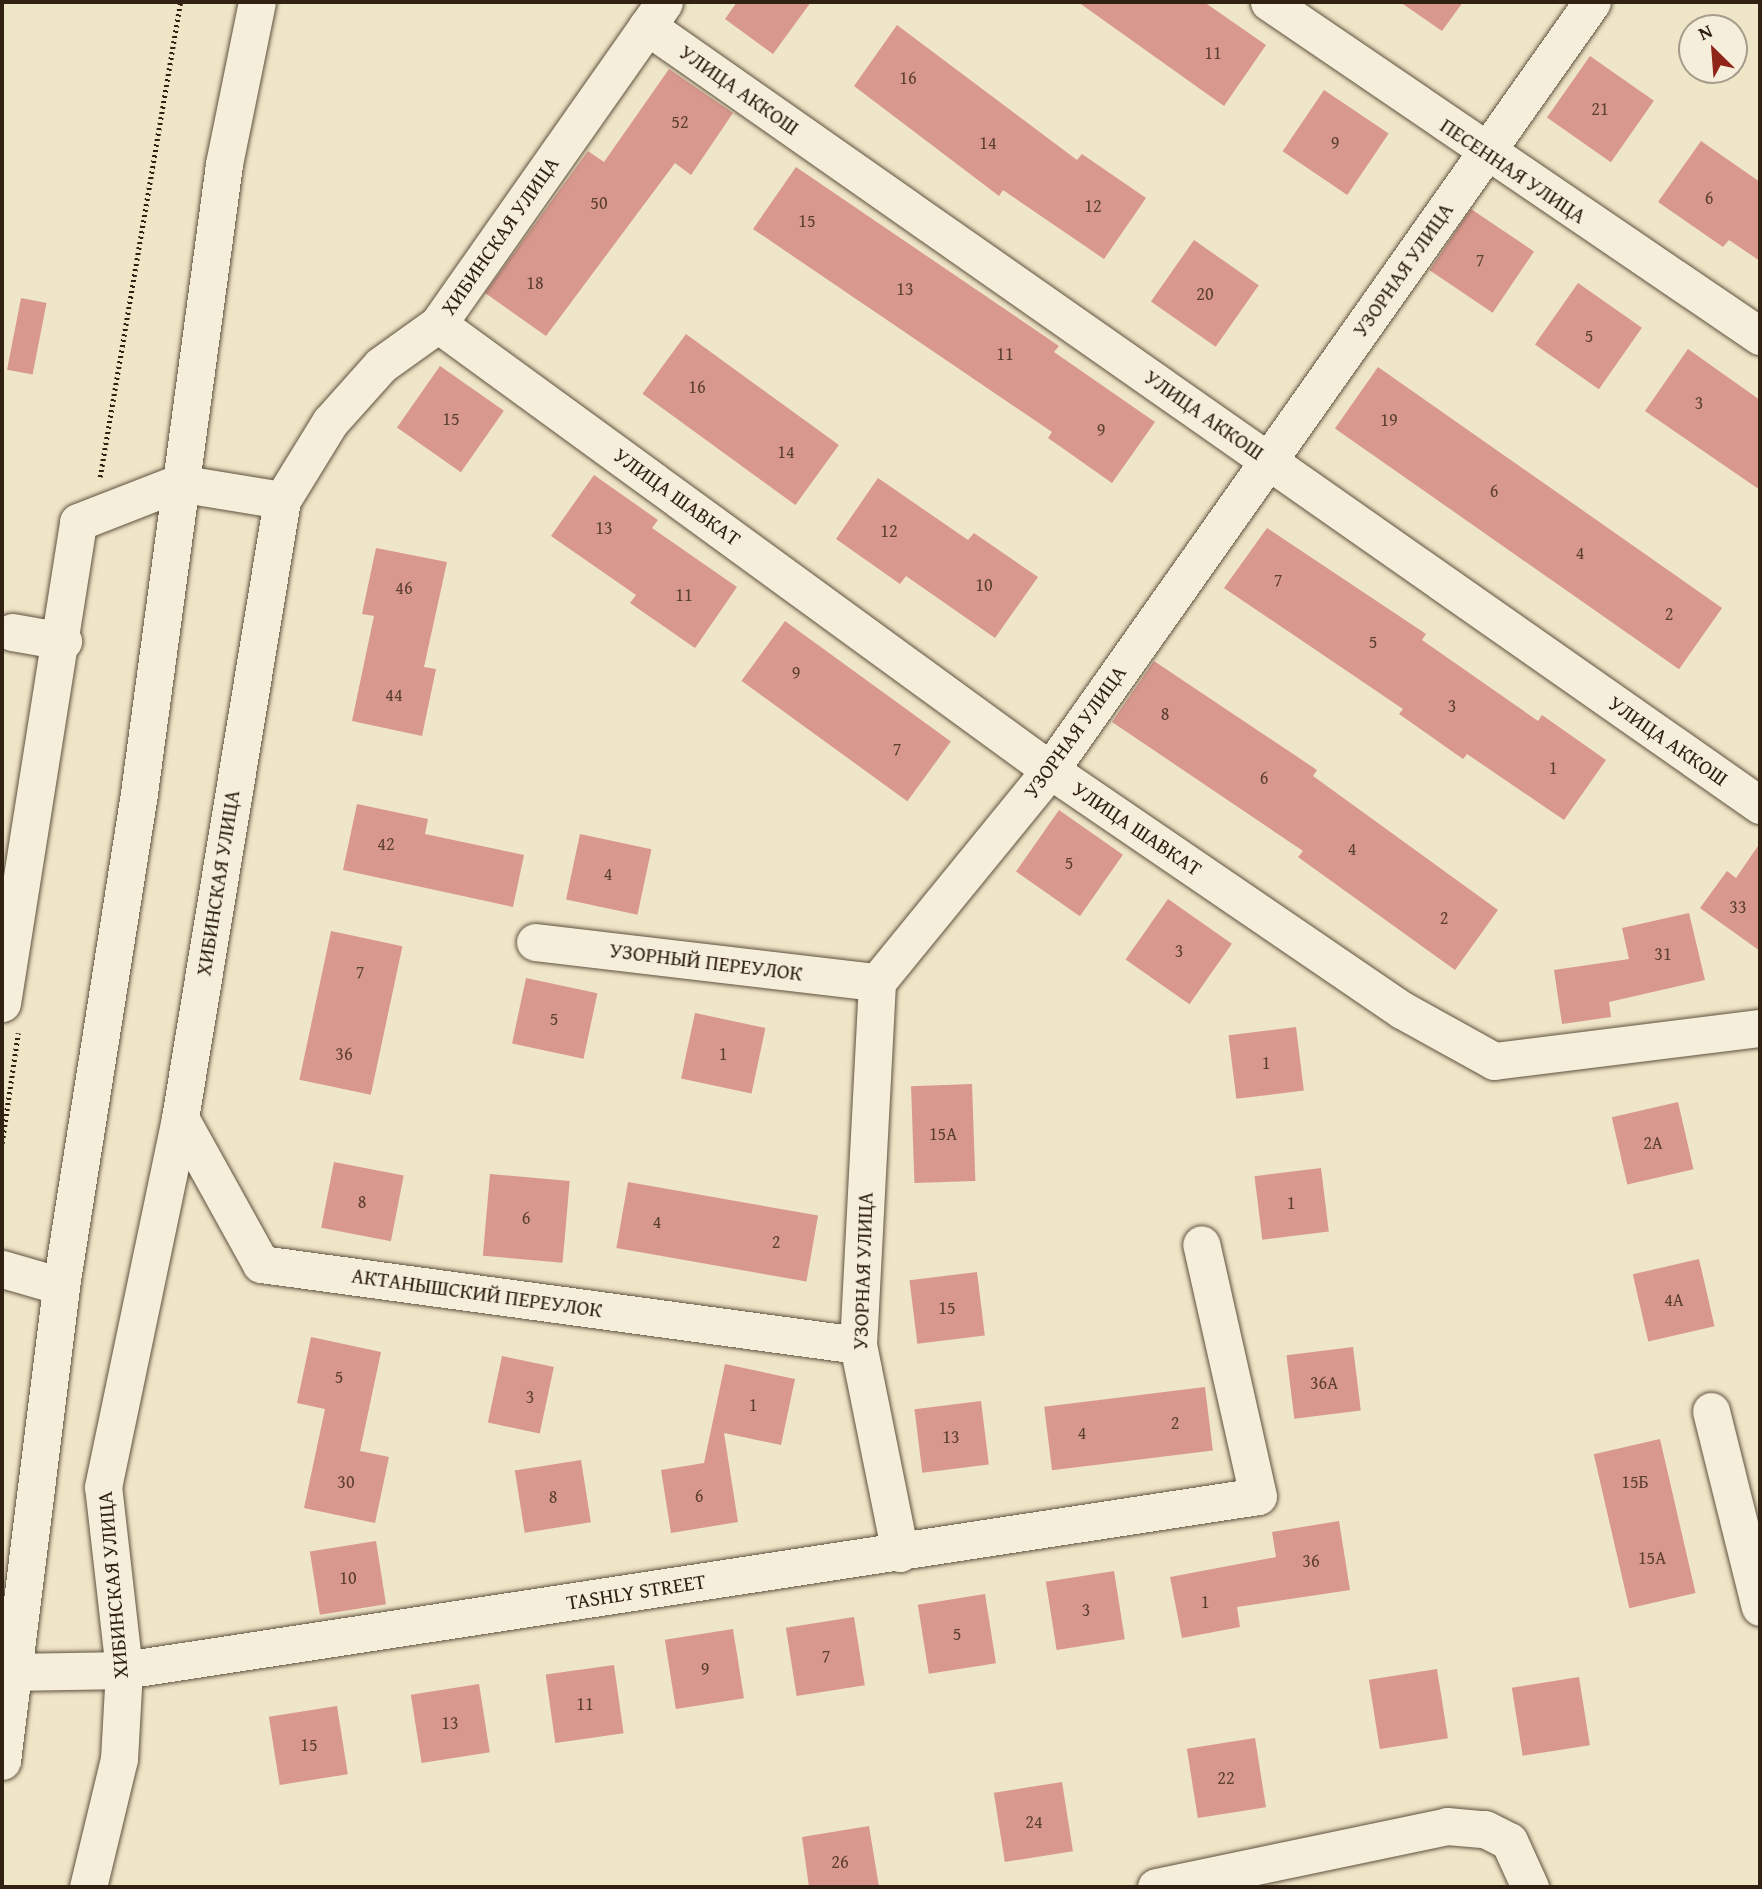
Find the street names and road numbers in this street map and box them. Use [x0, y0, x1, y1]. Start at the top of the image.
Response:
street label: УЛИЦА АККОШ [674, 40, 804, 140]
street label: ПЕСЕННАЯ УЛИЦА [1435, 113, 1591, 229]
street label: ХИБИНСКАЯ УЛИЦА [436, 152, 564, 320]
street label: УЗОРНАЯ УЛИЦА [1347, 198, 1459, 342]
street label: УЛИЦА АККОШ [1139, 365, 1269, 465]
street label: УЛИЦА ШАВКАТ [609, 442, 745, 552]
street label: УЗОРНАЯ УЛИЦА [1018, 661, 1132, 803]
street label: УЛИЦА АККОШ [1603, 691, 1733, 791]
street label: УЛИЦА ШАВКАТ [1067, 776, 1207, 882]
street label: ХИБИНСКАЯ УЛИЦА [191, 788, 245, 978]
street label: УЗОРНЫЙ ПЕРЕУЛОК [608, 938, 804, 986]
street label: УЗОРНАЯ УЛИЦА [848, 1192, 878, 1350]
street label: АКТАНЫШСКИЙ ПЕРЕУЛОК [350, 1263, 604, 1323]
street label: ХИБИНСКАЯ УЛИЦА [92, 1490, 134, 1680]
street label: TASHLY STREET [565, 1569, 707, 1615]

